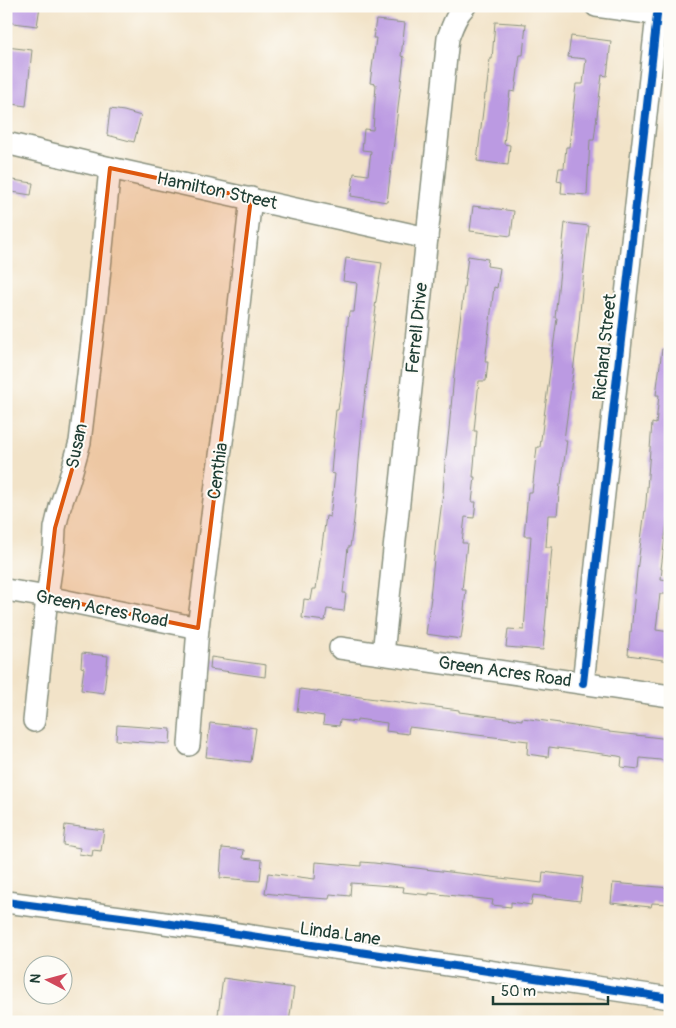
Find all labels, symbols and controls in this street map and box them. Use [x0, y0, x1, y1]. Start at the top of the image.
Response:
street label: Hamilton Street [155, 167, 280, 215]
street label: Ferrell Drive [401, 281, 433, 375]
street label: Richard Street [588, 292, 622, 402]
street label: Susan [61, 421, 93, 471]
street label: Centhia [203, 441, 233, 501]
street label: Green Acres Road [34, 585, 170, 633]
street label: Green Acres Road [437, 651, 573, 693]
street label: Linda Lane [298, 917, 382, 951]
north arrow [22, 956, 72, 1006]
text: N [27, 973, 45, 984]
scale bar [493, 973, 608, 1005]
text: 50 m [501, 982, 536, 1001]

